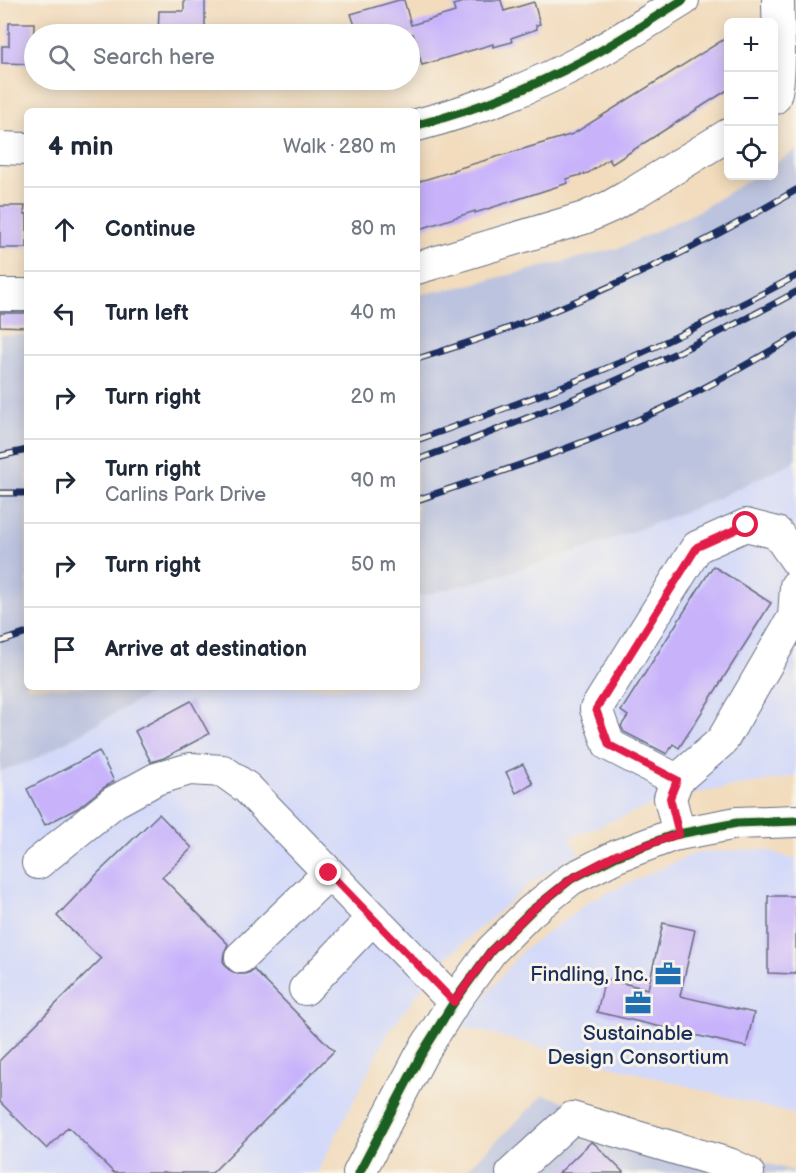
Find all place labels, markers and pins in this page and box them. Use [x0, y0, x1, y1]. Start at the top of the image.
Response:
office icon: Findling, Inc. [653, 959, 683, 989]
place label: Findling, Inc. [530, 962, 648, 987]
office icon: Sustainable Design Consortium [623, 988, 653, 1018]
place label: Sustainable Design Consortium [547, 1021, 729, 1070]

